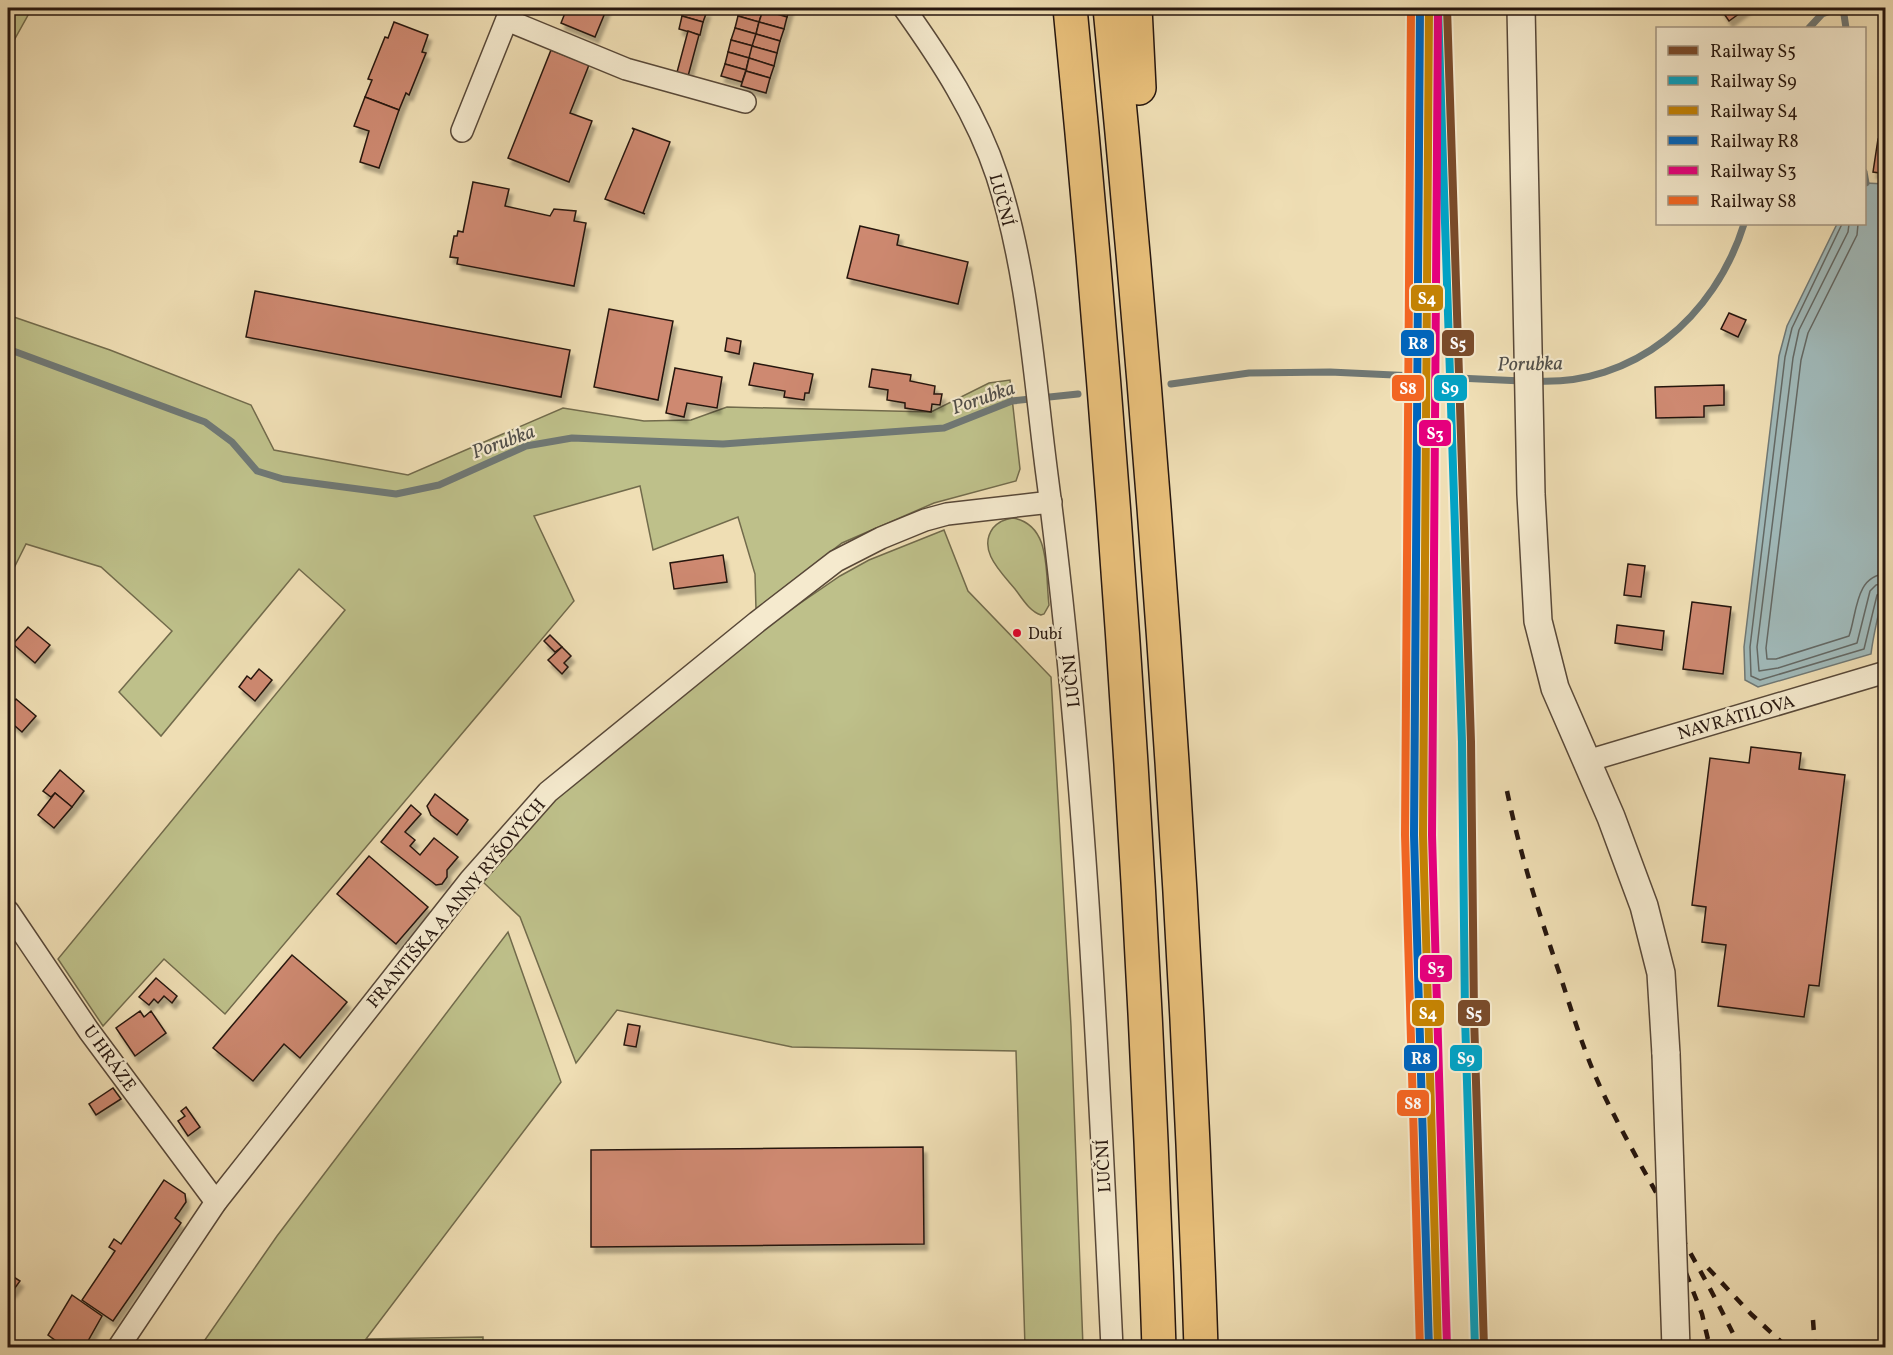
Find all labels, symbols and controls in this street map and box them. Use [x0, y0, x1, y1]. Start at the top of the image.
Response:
legend [1656, 27, 1866, 225]
text: Railway S5 [1710, 40, 1796, 65]
text: Railway S9 [1710, 70, 1797, 95]
text: Railway S4 [1710, 100, 1798, 125]
text: Railway R8 [1710, 130, 1799, 155]
text: Railway S3 [1710, 160, 1796, 185]
street label: LUČNÍ [982, 171, 1020, 230]
text: Railway S8 [1710, 190, 1796, 215]
line badge: S4 [1410, 284, 1444, 312]
text: S4 [1418, 289, 1437, 311]
line badge: R8 [1400, 329, 1435, 357]
line badge: S5 [1441, 329, 1475, 357]
text: R8 [1408, 334, 1428, 356]
text: S5 [1450, 334, 1467, 356]
water label: Porubka [1497, 350, 1563, 380]
line badge: S8 [1391, 374, 1425, 402]
line badge: S9 [1433, 374, 1468, 402]
water label: Porubka [948, 375, 1019, 423]
text: S8 [1399, 379, 1417, 401]
text: S9 [1441, 379, 1459, 401]
water label: Porubka [468, 418, 539, 467]
line badge: S3 [1418, 419, 1452, 447]
text: S3 [1426, 424, 1444, 446]
place label: Dubí [1028, 624, 1062, 646]
marker: Dubí [1011, 627, 1023, 639]
street label: LUČNÍ [1057, 653, 1088, 709]
street label: NAVRÁTILOVA [1675, 690, 1798, 747]
street label: FRANTIŠKA A ANNY RYŠOVÝCH [362, 794, 552, 1014]
line badge: S3 [1419, 954, 1453, 983]
text: S3 [1427, 959, 1445, 981]
line badge: S4 [1411, 999, 1445, 1027]
line badge: S5 [1457, 999, 1491, 1027]
text: S4 [1419, 1004, 1438, 1026]
text: S5 [1466, 1004, 1483, 1026]
street label: U HRÁZE [76, 1021, 141, 1097]
line badge: R8 [1403, 1044, 1438, 1072]
line badge: S9 [1449, 1044, 1483, 1072]
text: R8 [1411, 1049, 1431, 1071]
text: S9 [1457, 1049, 1475, 1071]
line badge: S8 [1396, 1089, 1430, 1117]
text: S8 [1404, 1094, 1422, 1116]
street label: LUČNÍ [1091, 1138, 1118, 1193]

